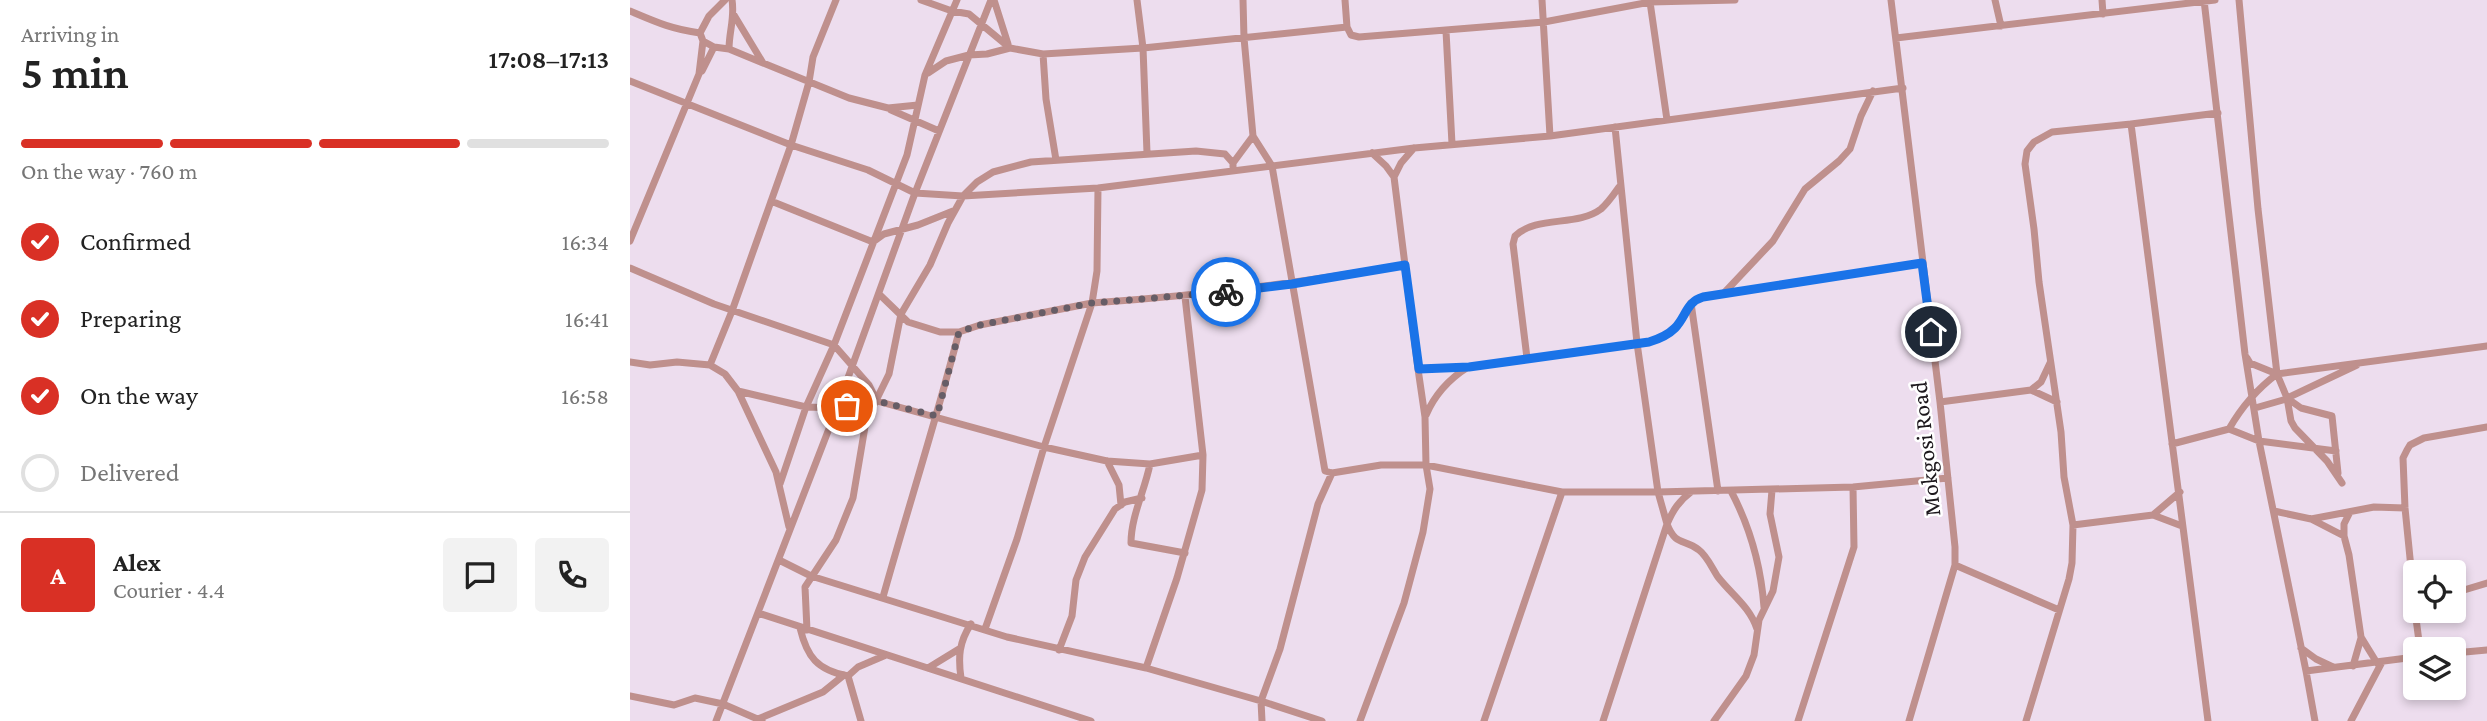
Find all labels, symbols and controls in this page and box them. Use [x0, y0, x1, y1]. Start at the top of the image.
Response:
text: Arriving in [21, 21, 119, 47]
text: 17:08–17:13 [488, 45, 609, 74]
text: 5 min [21, 47, 129, 98]
text: On the way · 760 m [21, 158, 197, 184]
icon: check [21, 223, 59, 261]
text: Confirmed [80, 227, 191, 256]
text: 16:34 [562, 229, 609, 255]
courier [1191, 257, 1261, 327]
icon: bike [1207, 273, 1245, 311]
icon: check [21, 300, 59, 338]
pin [1901, 302, 1961, 362]
text: Preparing [80, 304, 181, 333]
text: 16:41 [565, 306, 609, 332]
icon: home [1912, 313, 1950, 351]
pin [817, 376, 877, 436]
icon: check [21, 377, 59, 415]
street label: Mokgosi Road [1904, 380, 1946, 518]
text: On the way [80, 381, 198, 410]
text: 16:58 [561, 383, 609, 409]
icon: bag [828, 387, 866, 425]
text: Delivered [80, 458, 179, 487]
button: chat [443, 538, 517, 612]
button: phone [535, 538, 609, 612]
text: Alex [113, 548, 161, 577]
map controls [2403, 560, 2466, 700]
button: locate [2403, 560, 2466, 623]
text: A [50, 561, 66, 590]
text: Courier · 4.4 [113, 577, 225, 603]
button: layers [2403, 637, 2466, 700]

